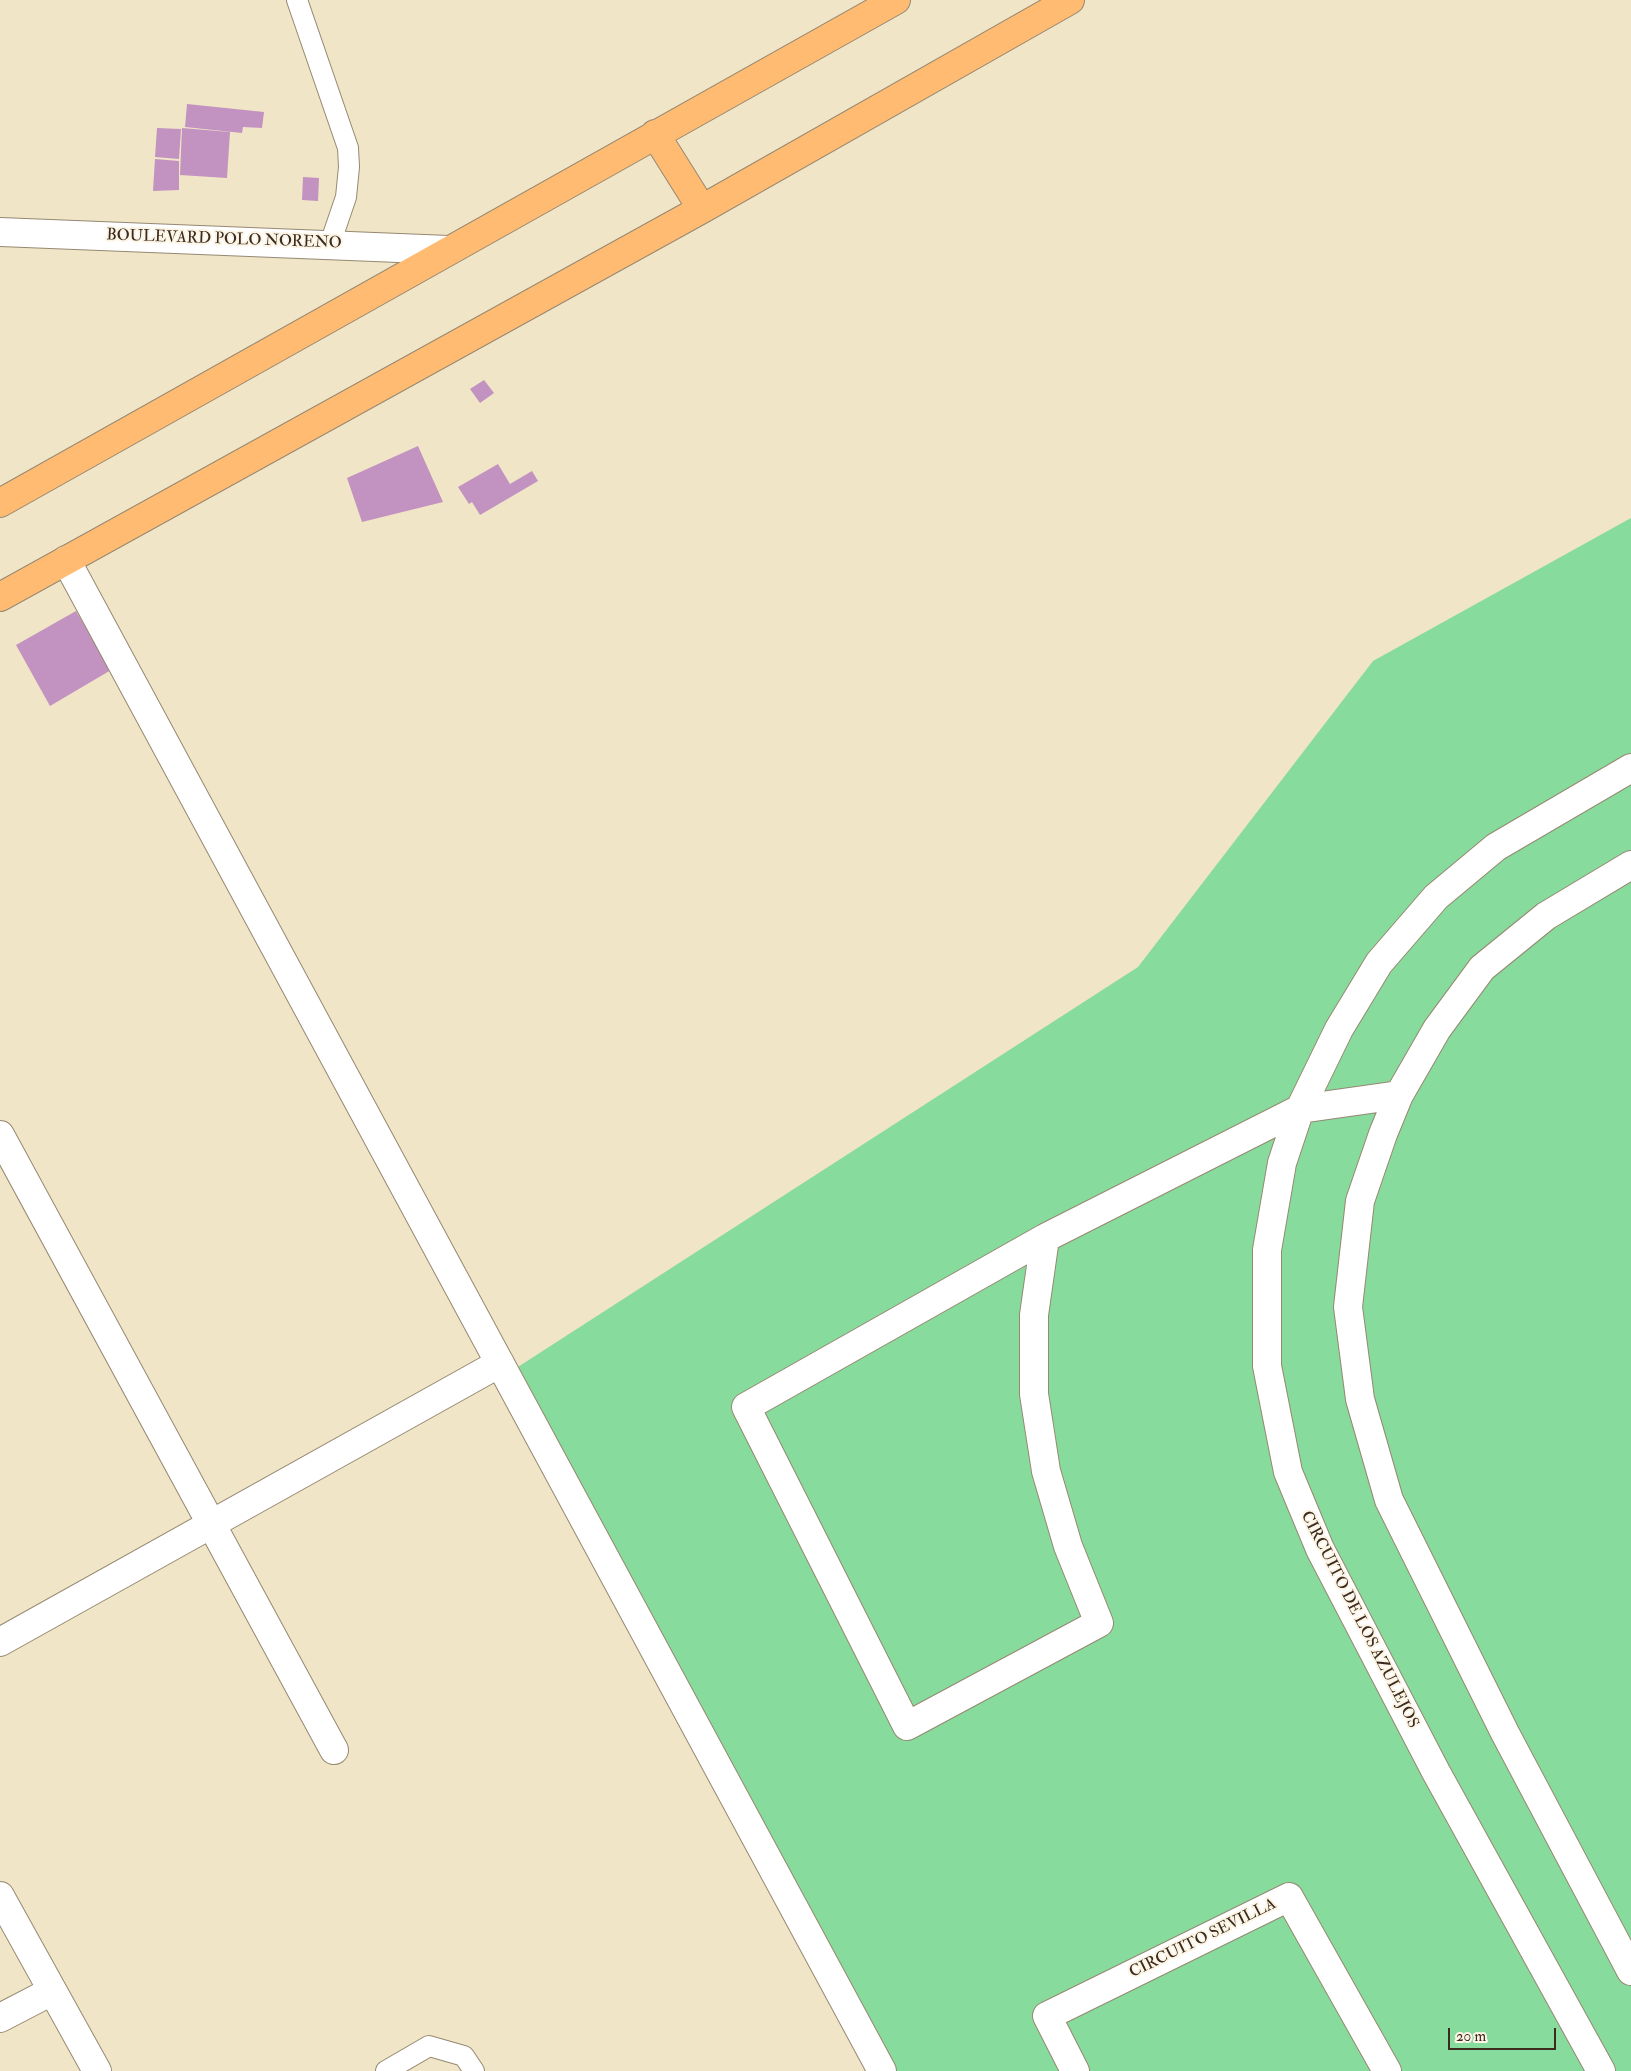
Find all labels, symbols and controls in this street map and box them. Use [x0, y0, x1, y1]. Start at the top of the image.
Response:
street label: BOULEVARD POLO NORENO [106, 226, 342, 254]
street label: CIRCUITO DE LOS AZULEJOS [1296, 1508, 1422, 1732]
street label: CIRCUITO SEVILLA [1126, 1895, 1280, 1983]
scale bar [1451, 2018, 1558, 2050]
text: 20 m [1456, 2027, 1486, 2046]

